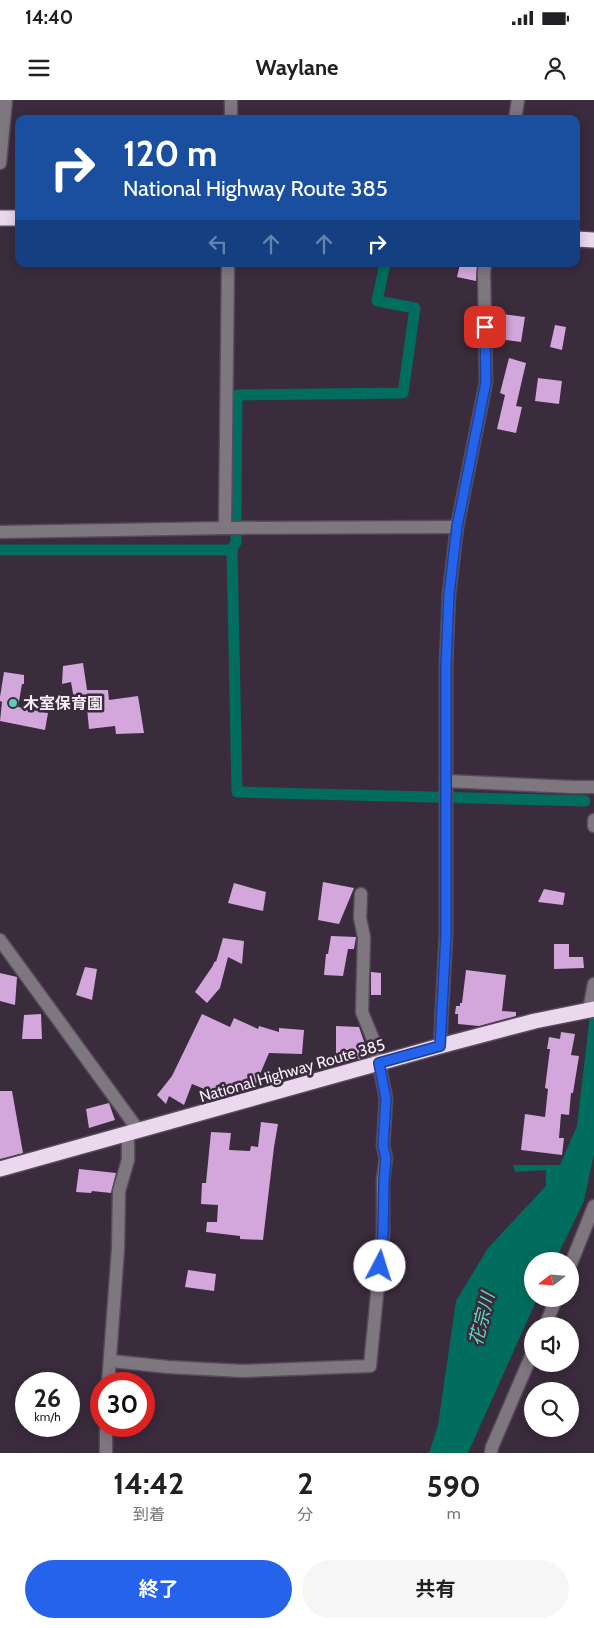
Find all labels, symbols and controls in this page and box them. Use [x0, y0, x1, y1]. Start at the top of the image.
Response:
text: 14:40 [25, 6, 73, 29]
icon: menu [25, 54, 53, 82]
text: Waylane [256, 54, 338, 81]
icon: person [541, 54, 569, 82]
text: 120 m [123, 132, 217, 175]
icon: right [40, 135, 105, 200]
text: National Highway Route 385 [123, 175, 388, 202]
icon: left [204, 230, 232, 258]
icon: ahead [257, 230, 285, 258]
icon: ahead [310, 230, 338, 258]
icon: right [363, 230, 391, 258]
pin [464, 306, 506, 348]
icon: arrive [471, 313, 499, 341]
place label: 木室保育園 [23, 694, 103, 713]
marker: 木室保育園 [7, 697, 19, 709]
street label: National Highway Route 385 [197, 1035, 387, 1106]
position arrow [353, 1239, 405, 1291]
north arrow [524, 1252, 579, 1308]
map controls [524, 1252, 579, 1437]
water label: 花宗川 [465, 1288, 500, 1348]
button: sound [524, 1317, 579, 1372]
speed limit sign: 30 [90, 1372, 155, 1437]
button: search [524, 1382, 579, 1437]
text: 26 [34, 1383, 61, 1413]
text: km/h [34, 1409, 61, 1424]
text: 14:42 [113, 1465, 184, 1502]
text: 2 [297, 1465, 313, 1502]
text: 590 [427, 1468, 481, 1505]
text: m [447, 1504, 461, 1523]
text: 到着 [133, 1505, 165, 1524]
text: 分 [297, 1505, 313, 1524]
button: 終了 [25, 1560, 292, 1618]
button: 共有 [302, 1560, 569, 1618]

